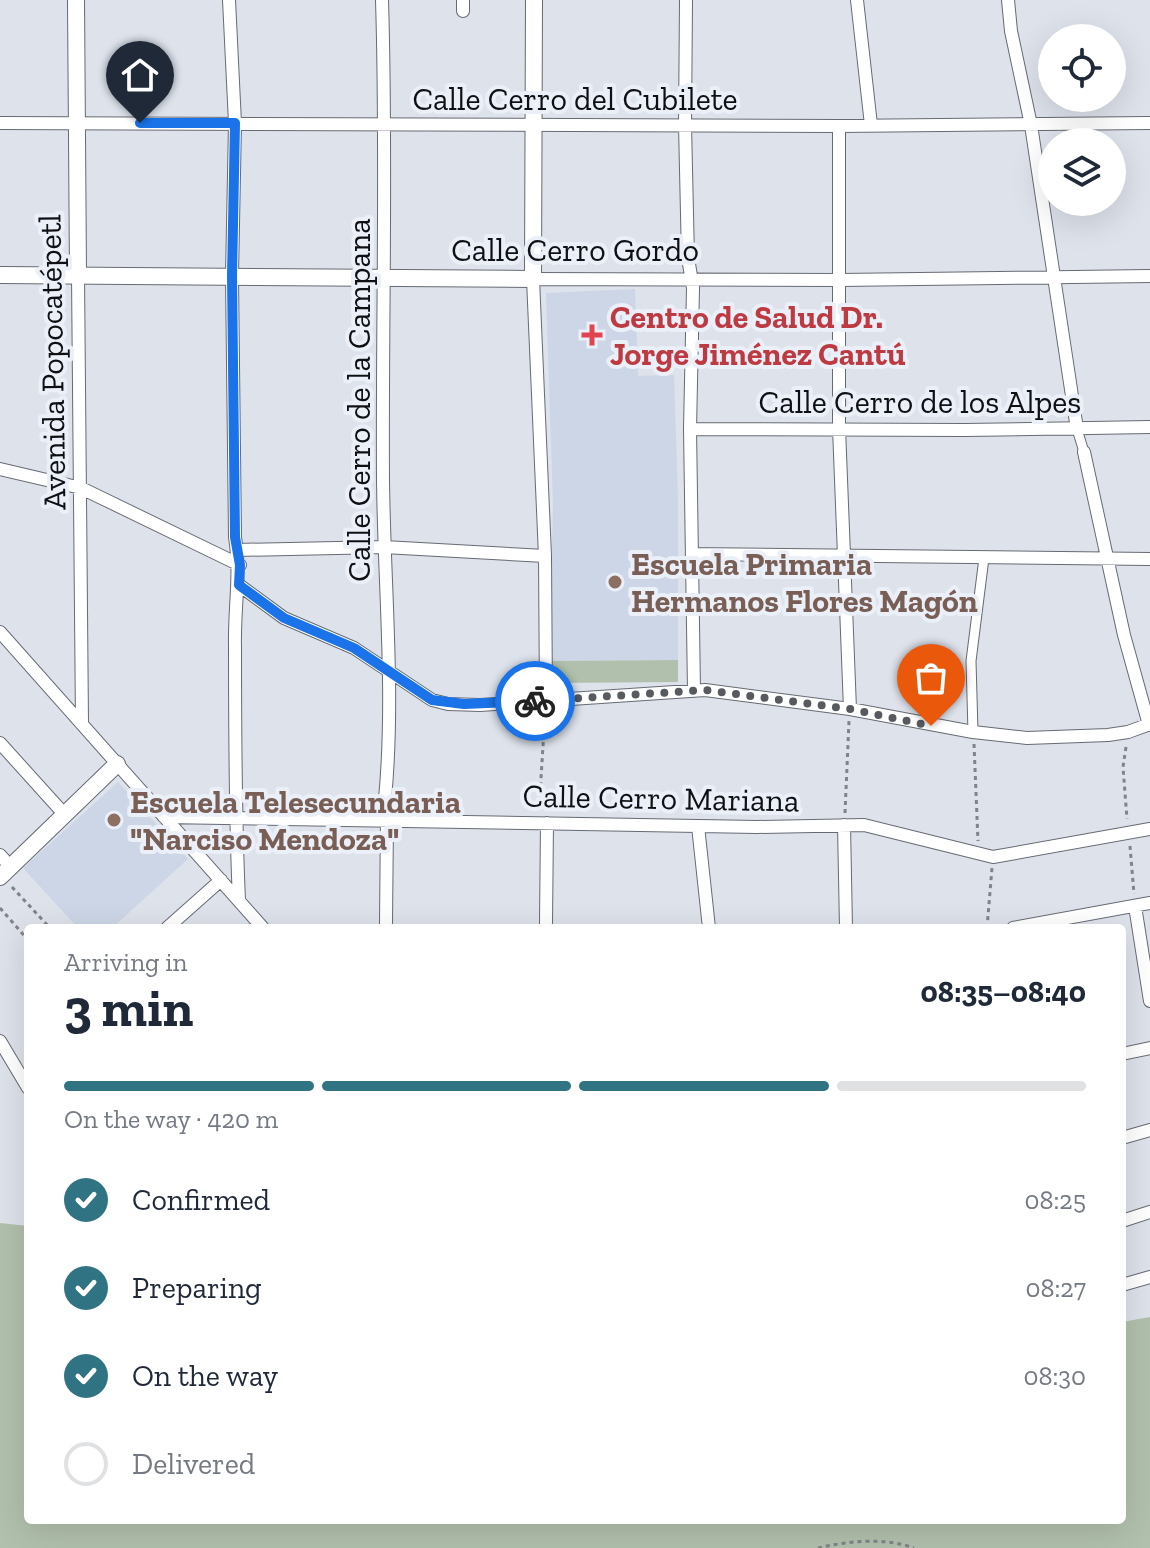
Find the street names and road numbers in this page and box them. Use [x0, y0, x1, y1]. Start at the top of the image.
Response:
street label: Calle Cerro del Cubilete [412, 80, 738, 118]
street label: Avenida Popocatépetl [30, 214, 74, 510]
street label: Calle Cerro de la Campana [340, 218, 378, 582]
street label: Calle Cerro Gordo [451, 231, 699, 269]
street label: Calle Cerro de los Alpes [759, 383, 1081, 421]
street label: Calle Cerro Mariana [522, 777, 800, 819]

